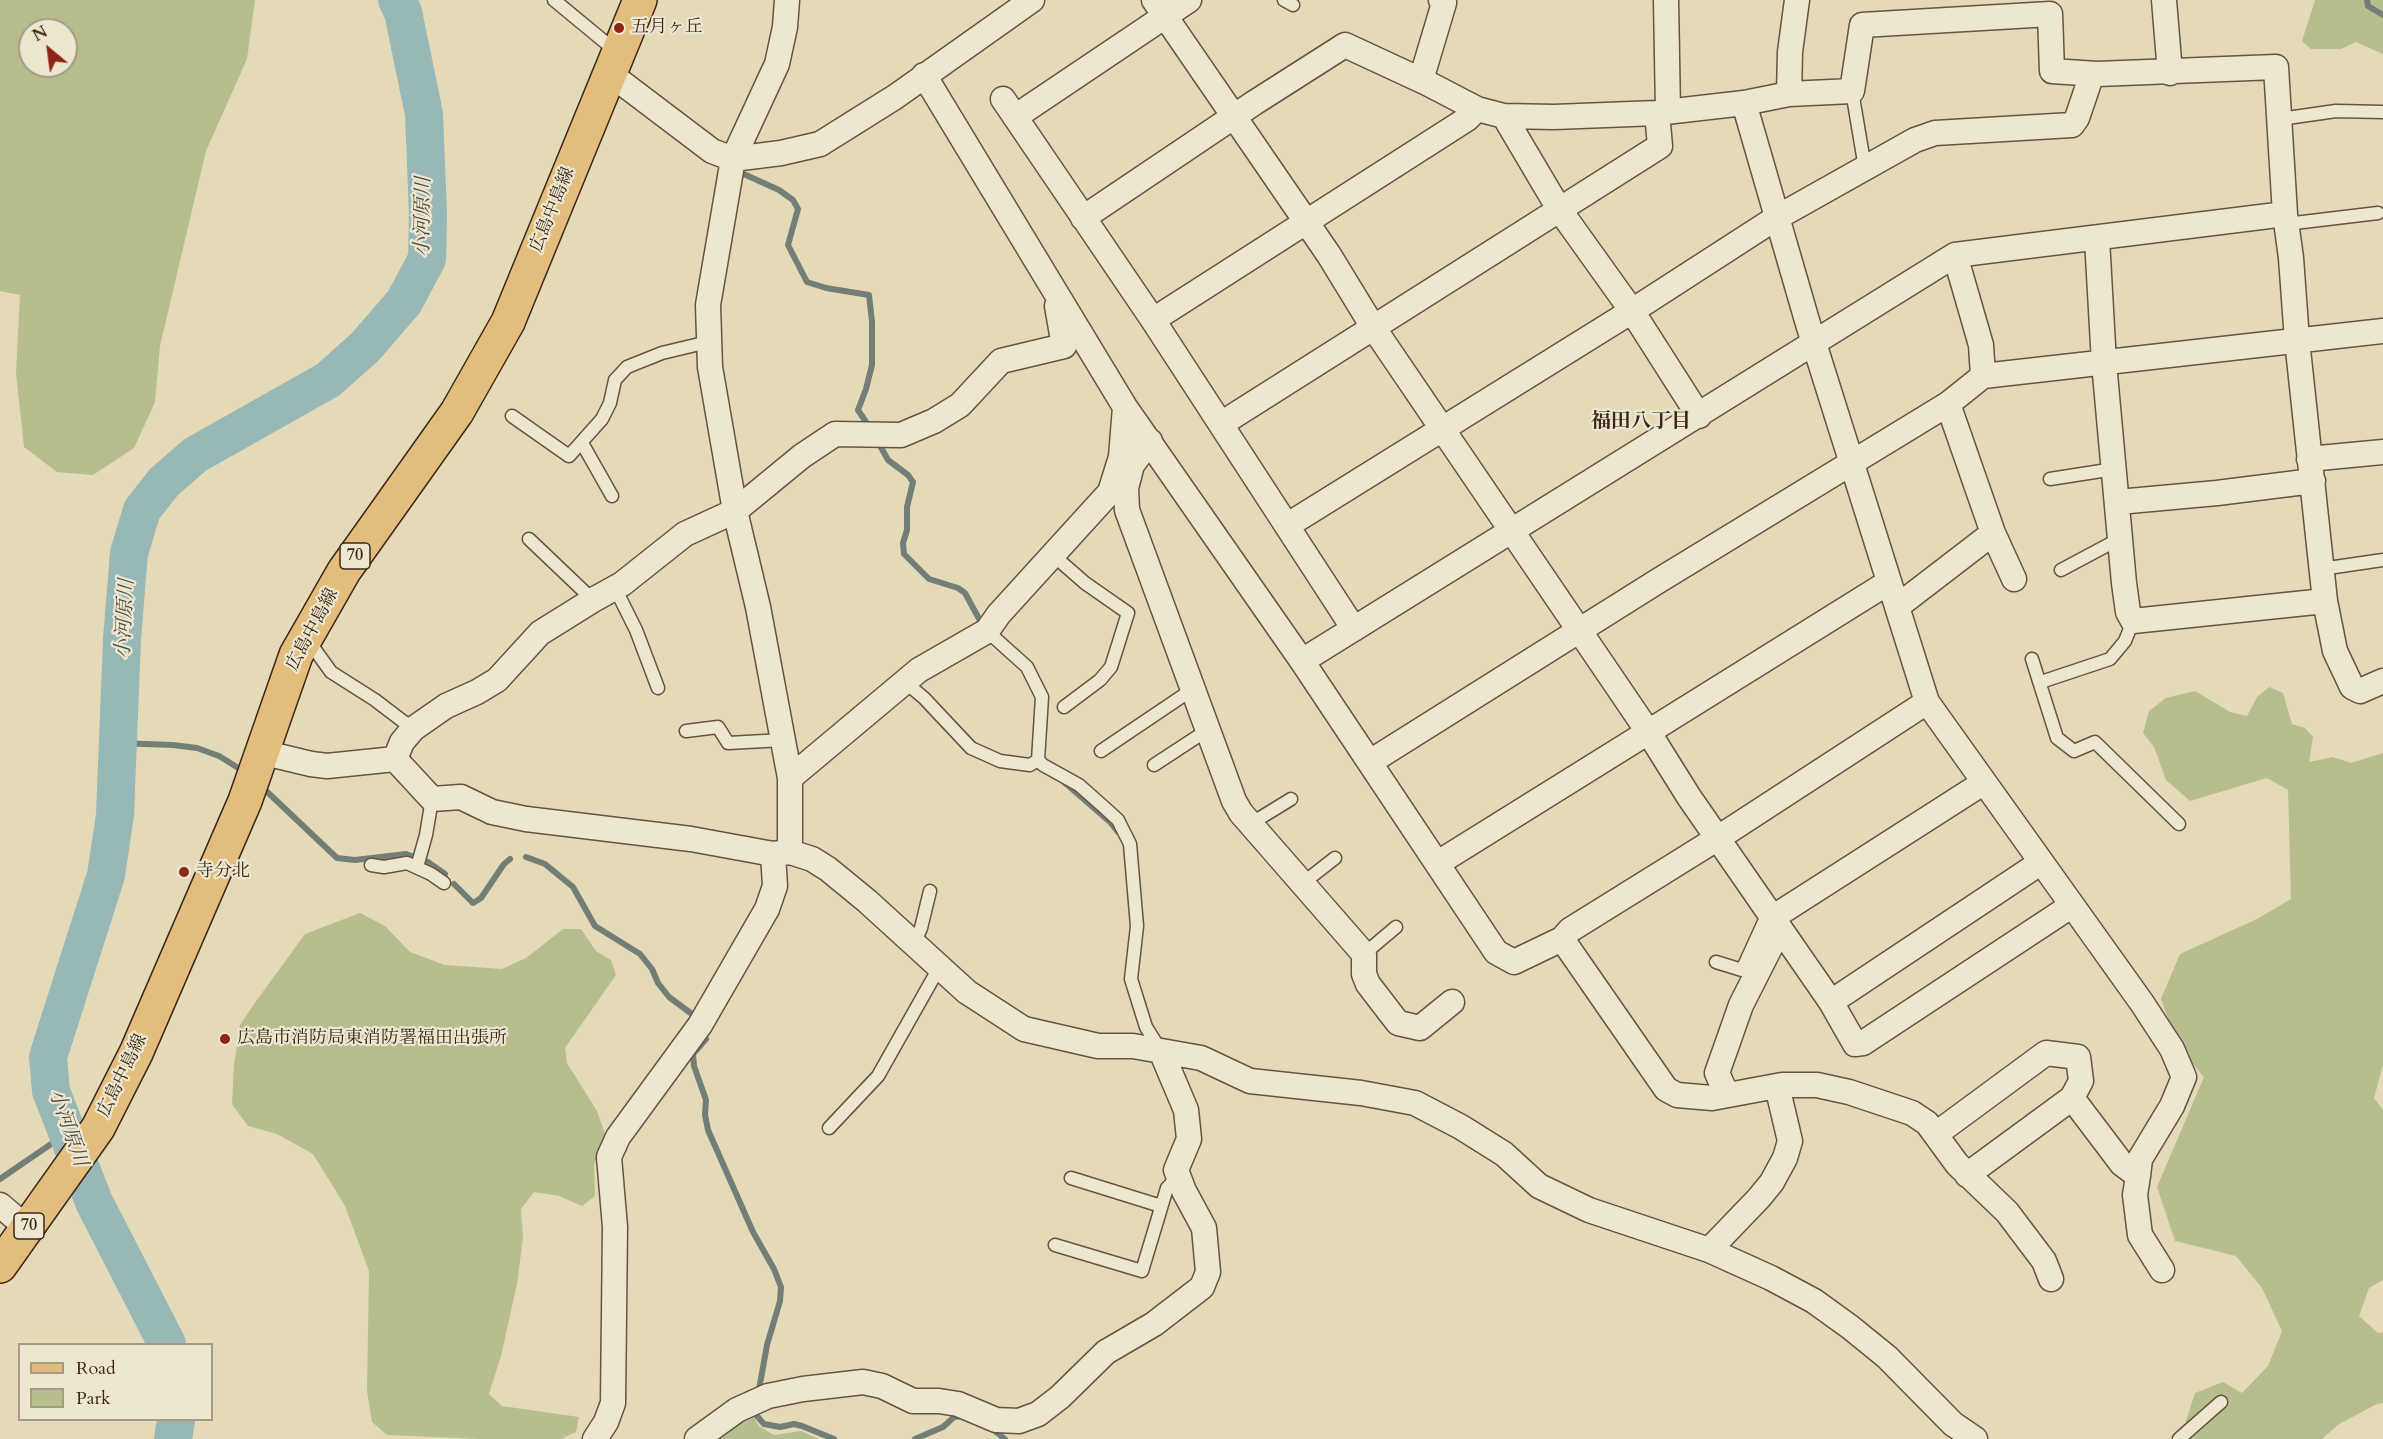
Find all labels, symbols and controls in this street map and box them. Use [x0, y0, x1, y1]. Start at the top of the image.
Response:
place label: 五月ヶ丘 [631, 17, 703, 39]
north arrow [18, 18, 78, 78]
text: N [29, 21, 52, 47]
marker: 五月ヶ丘 [612, 21, 626, 35]
street label: 広島中島線 [526, 164, 580, 256]
water label: 小河原川 [411, 177, 437, 257]
district label: 福田八丁目 [1591, 410, 1691, 434]
road number: 70 [340, 543, 370, 569]
water label: 小河原川 [112, 578, 140, 660]
street label: 広島中島線 [282, 585, 344, 675]
place label: 寺分北 [196, 861, 250, 883]
marker: 寺分北 [177, 865, 191, 879]
place label: 広島市消防局東消防署福田出張所 [237, 1028, 507, 1050]
street label: 広島中島線 [94, 1031, 152, 1121]
marker: 広島市消防局東消防署福田出張所 [218, 1032, 232, 1046]
water label: 小河原川 [43, 1086, 91, 1170]
road number: 70 [14, 1213, 44, 1239]
legend [18, 1343, 213, 1421]
text: Road [76, 1356, 116, 1381]
text: Park [76, 1386, 111, 1411]

